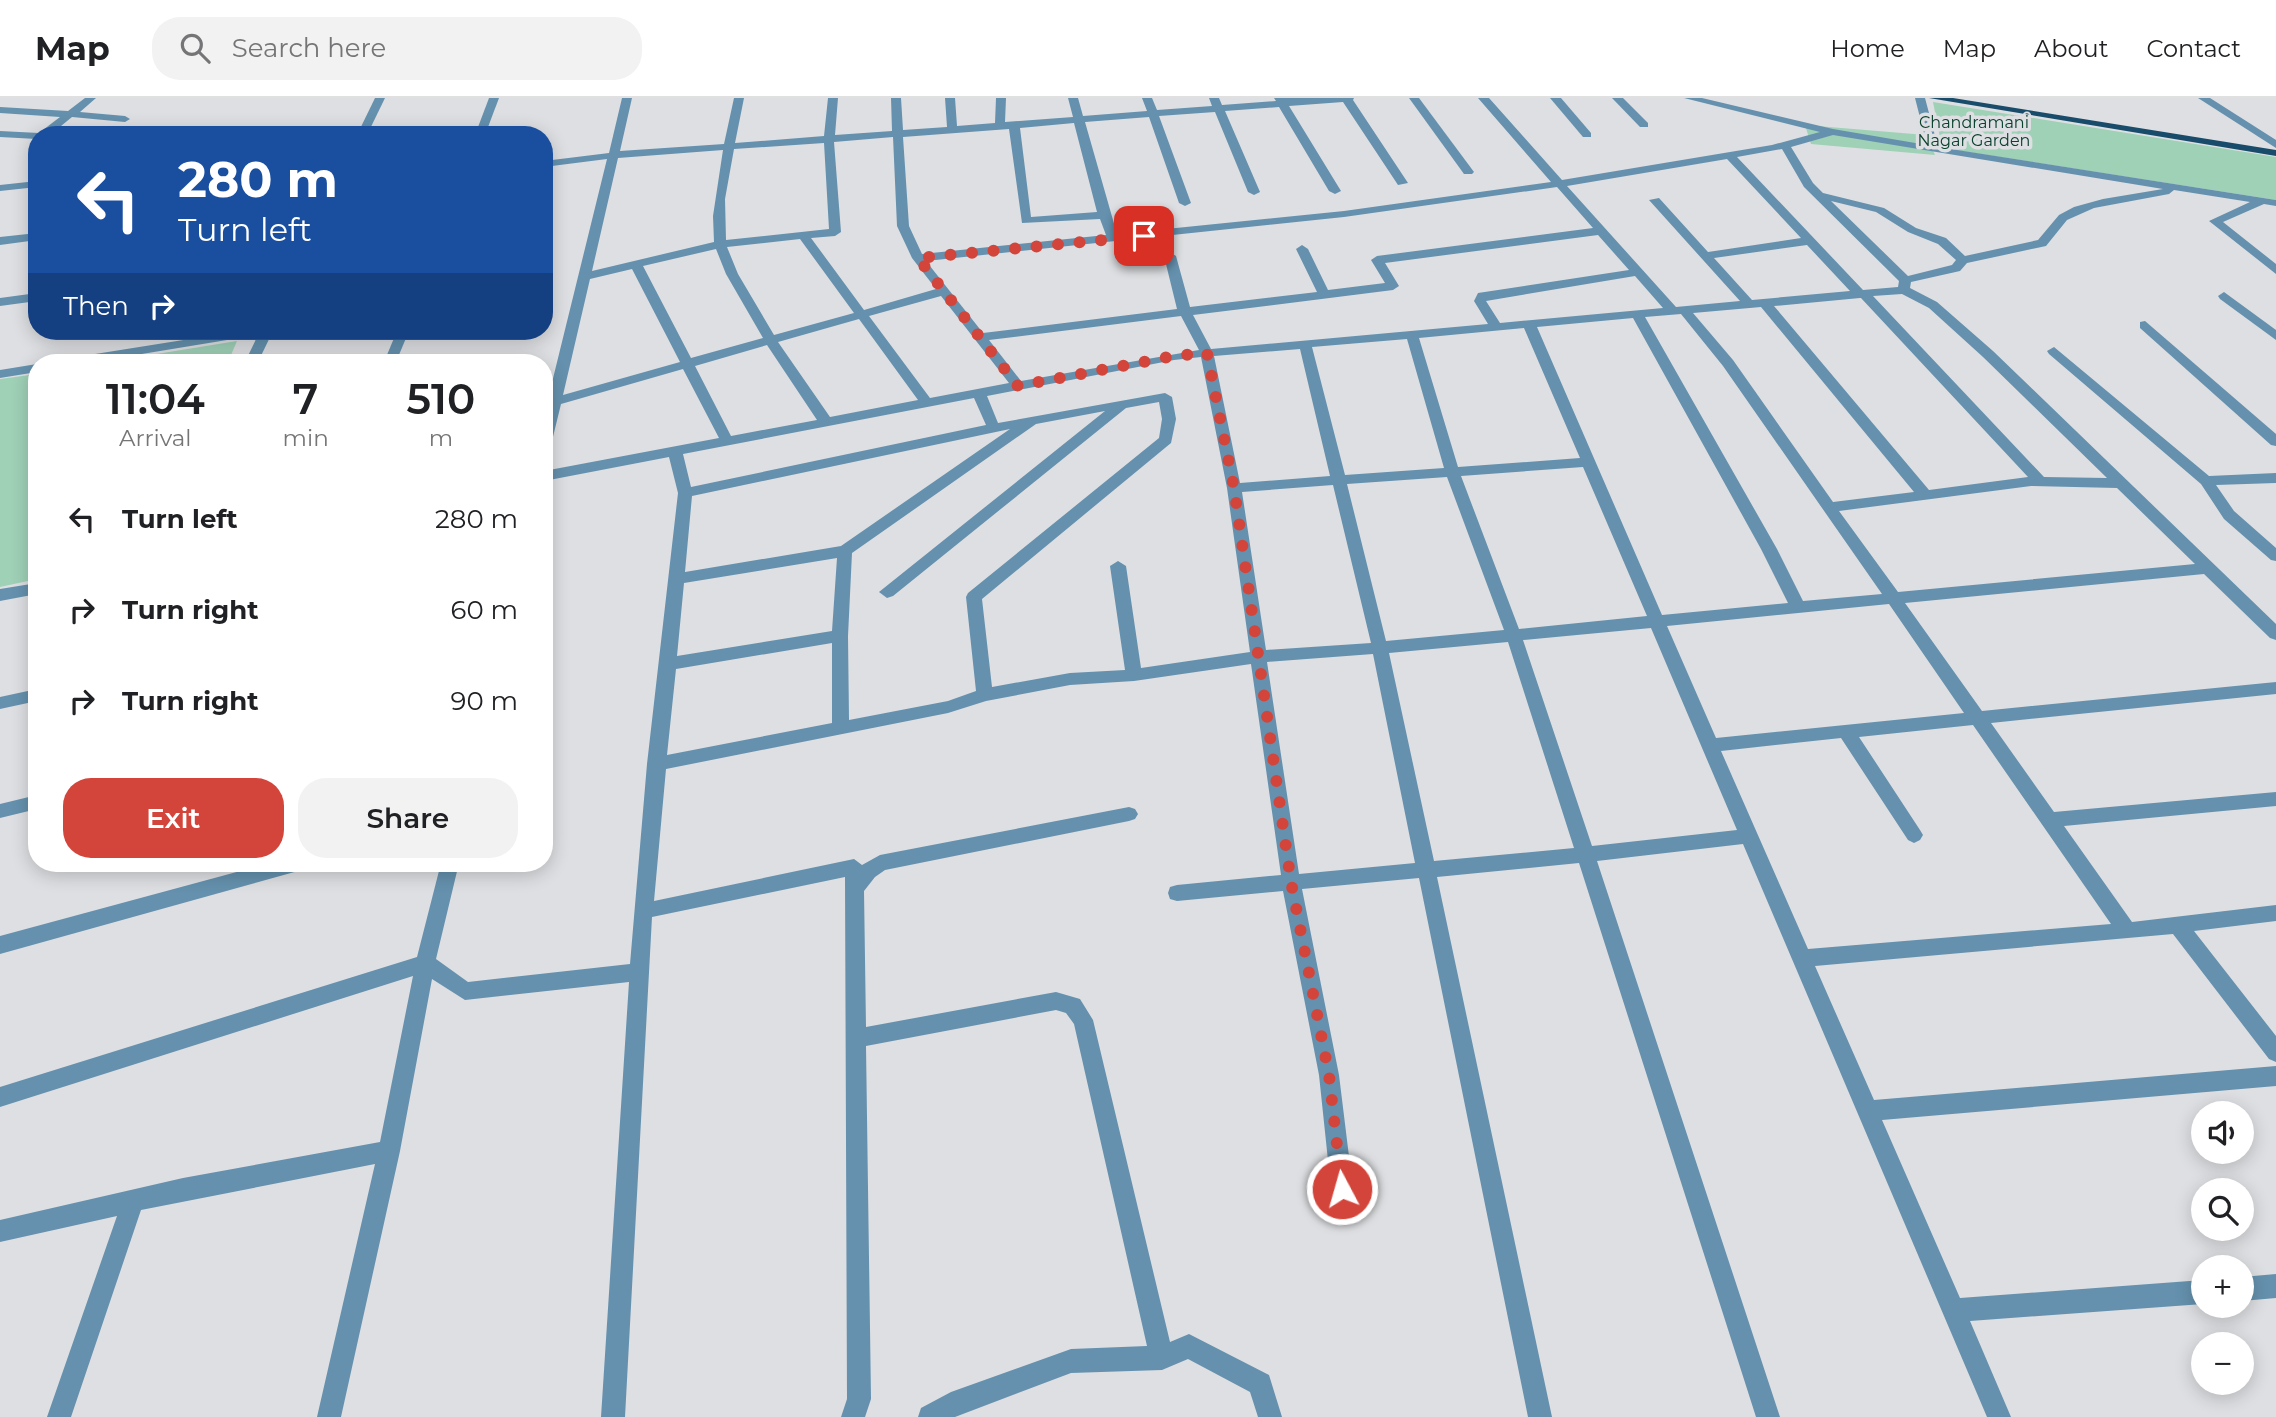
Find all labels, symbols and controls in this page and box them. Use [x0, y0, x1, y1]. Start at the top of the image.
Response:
search box [152, 17, 642, 80]
text: Map [35, 28, 110, 68]
icon: search [176, 29, 214, 67]
text: Search here [232, 32, 386, 64]
text: Home [1830, 34, 1905, 63]
text: Map [1943, 34, 1996, 63]
text: About [2034, 34, 2108, 63]
text: Contact [2146, 34, 2241, 63]
park label: Chandramani Nagar Garden [1918, 113, 2030, 150]
text: 280 m [178, 150, 338, 209]
icon: left [63, 154, 154, 245]
pin [1114, 206, 1174, 266]
text: Turn left [178, 210, 312, 249]
icon: arrive [1125, 217, 1163, 255]
icon: right [143, 287, 181, 325]
text: Then [63, 290, 129, 322]
text: 11:04 [106, 373, 205, 425]
text: 7 [293, 373, 318, 425]
text: 510 [406, 373, 475, 425]
text: Arrival [119, 424, 192, 452]
text: min [283, 424, 329, 452]
text: m [429, 424, 453, 452]
icon: left [63, 500, 101, 538]
text: Turn left [122, 503, 238, 535]
text: 280 m [435, 503, 518, 535]
icon: right [63, 591, 101, 629]
text: Turn right [122, 594, 258, 626]
text: 60 m [451, 594, 518, 626]
icon: right [63, 682, 101, 720]
text: Turn right [122, 685, 258, 717]
text: 90 m [451, 685, 518, 717]
button: Exit [63, 778, 284, 858]
button: Share [298, 778, 518, 858]
map controls [2191, 1101, 2254, 1395]
button: sound [2191, 1101, 2254, 1164]
position arrow [1305, 1152, 1379, 1226]
button: search [2191, 1178, 2254, 1241]
button: + [2191, 1255, 2254, 1318]
button: − [2191, 1332, 2254, 1395]

